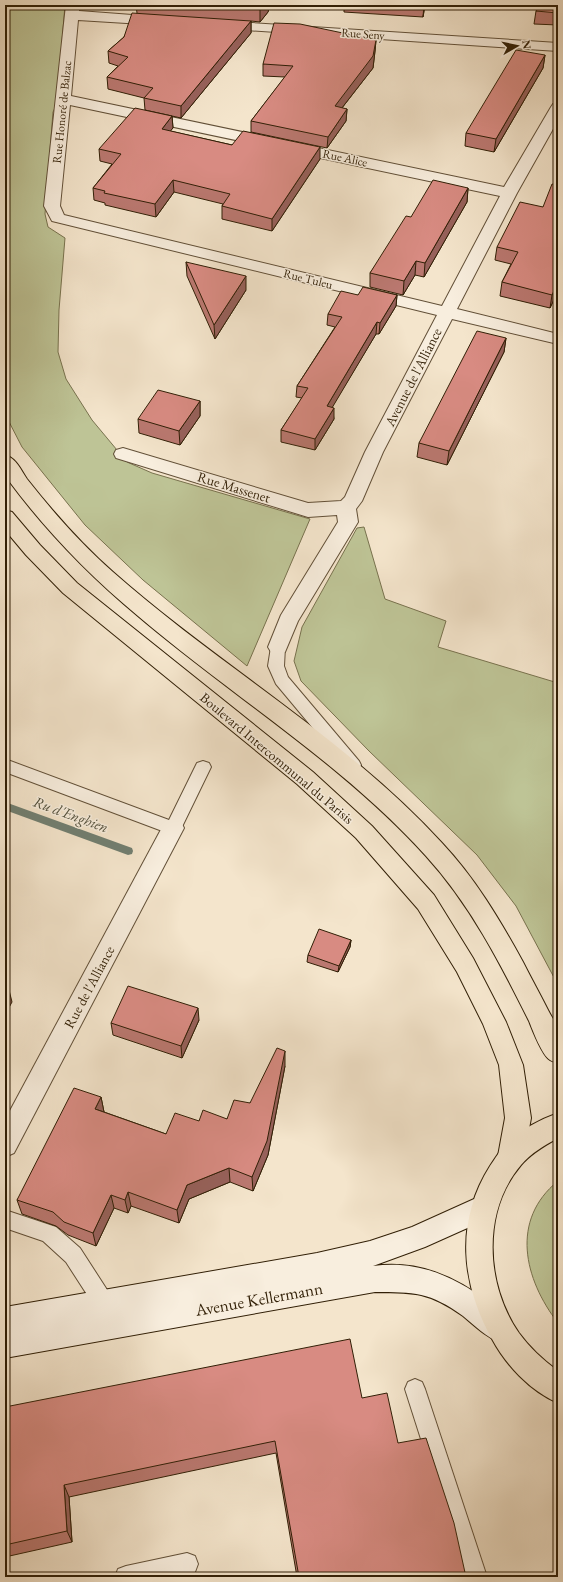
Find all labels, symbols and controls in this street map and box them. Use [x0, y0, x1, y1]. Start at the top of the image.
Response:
street label: Rue Seny [341, 25, 386, 44]
north arrow [497, 26, 537, 66]
text: N [519, 39, 535, 50]
street label: Rue Honoré de Balzac [49, 60, 75, 164]
street label: Rue Alice [321, 145, 369, 171]
street label: Rue Tuleu [282, 265, 335, 293]
street label: Avenue de l'Alliance [380, 324, 446, 430]
street label: Rue Massenet [195, 467, 273, 507]
street label: Boulevard Intercommunal du Parisis [196, 688, 358, 828]
water label: Ru d'Enghien [31, 792, 111, 836]
street label: Rue de l'Alliance [60, 942, 119, 1031]
street label: Avenue Kellermann [193, 1277, 324, 1321]

